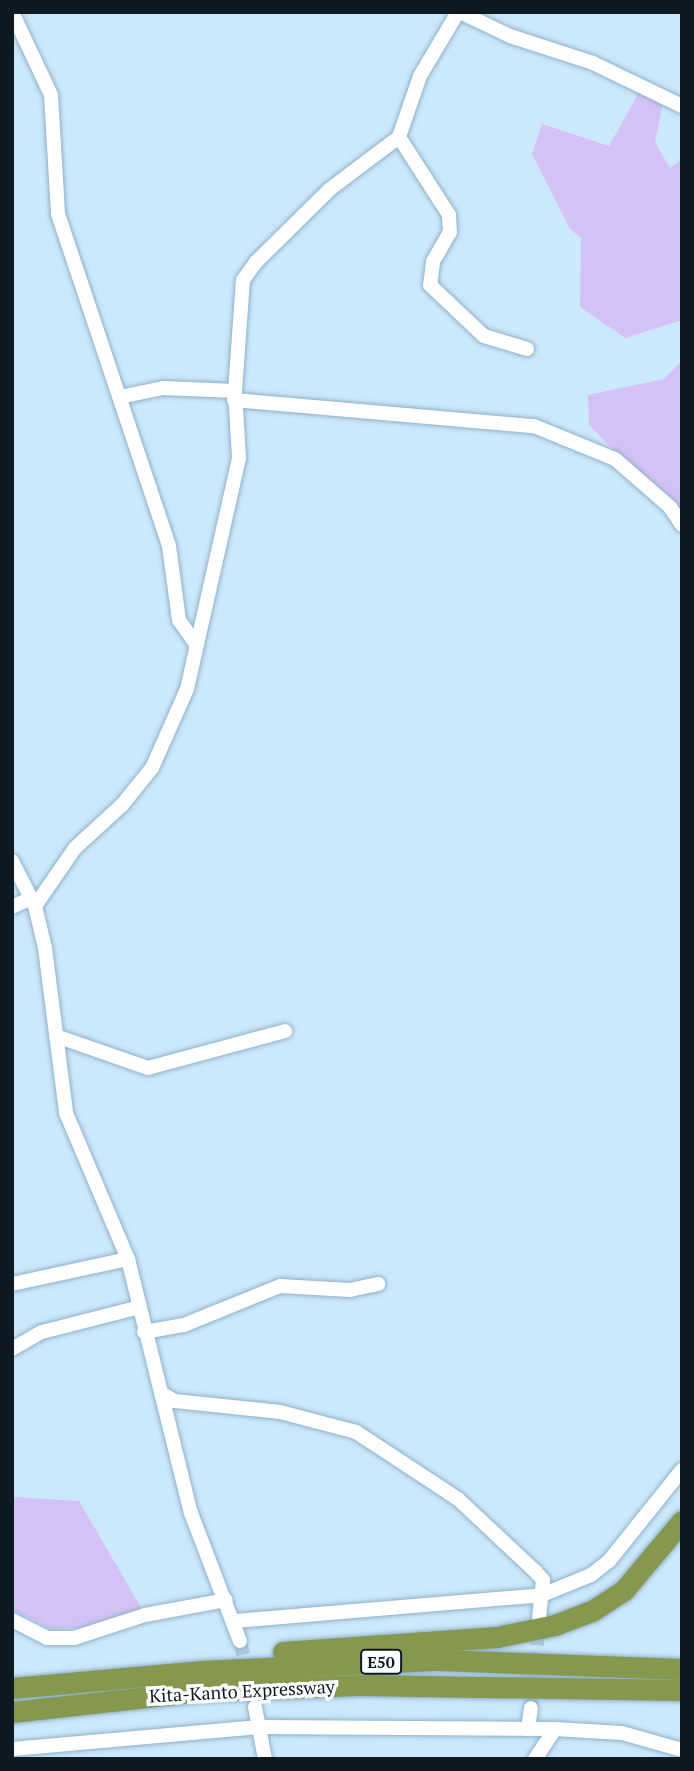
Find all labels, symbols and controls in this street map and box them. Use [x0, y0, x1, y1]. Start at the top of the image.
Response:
road number: E50 [360, 1650, 402, 1674]
street label: Kita-Kanto Expressway [149, 1675, 335, 1707]

